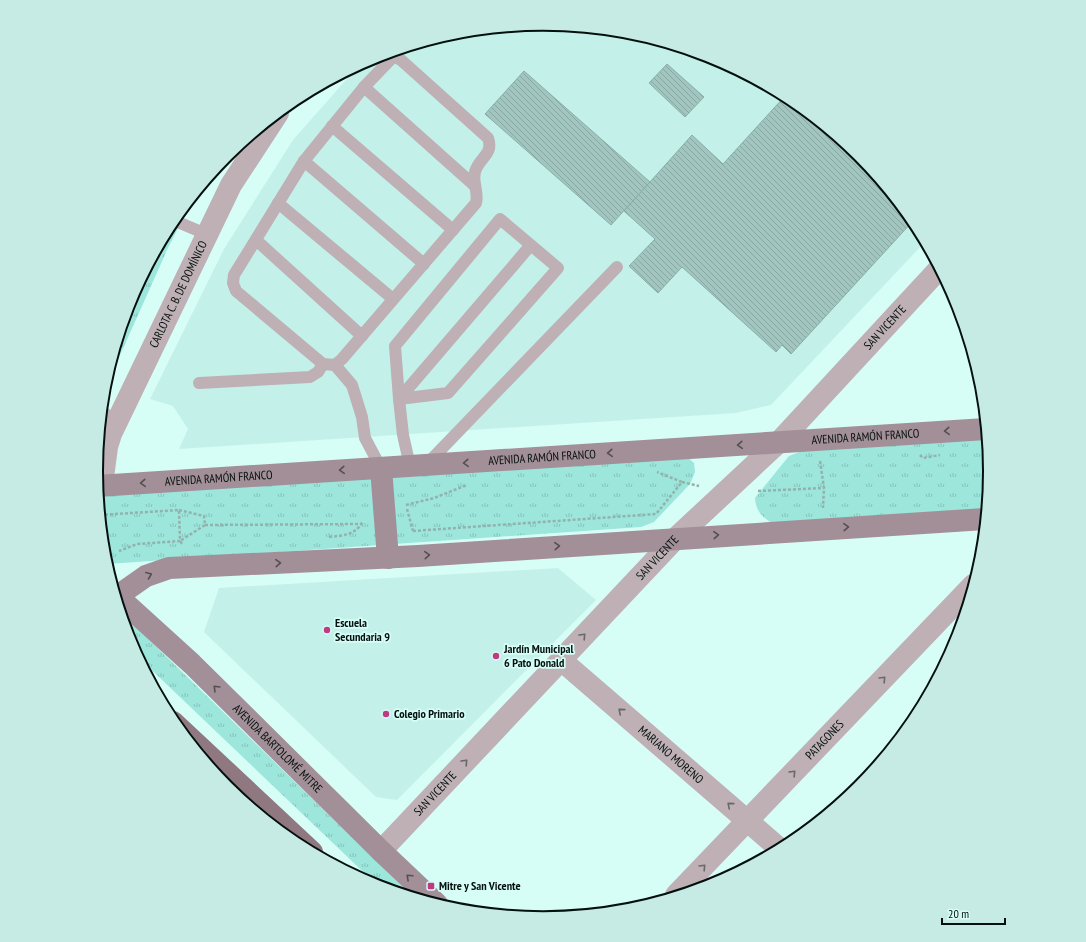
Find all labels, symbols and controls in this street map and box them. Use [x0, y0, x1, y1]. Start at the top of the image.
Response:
street label: CARLOTA C. B. DE DOMÍNICO [146, 238, 210, 350]
street label: SAN VICENTE [860, 302, 909, 353]
street label: AVENIDA RAMÓN FRANCO [811, 425, 920, 447]
one-way arrow [944, 427, 950, 436]
one-way arrow [737, 441, 743, 449]
street label: AVENIDA RAMÓN FRANCO [488, 446, 597, 468]
one-way arrow [607, 449, 613, 458]
one-way arrow [463, 458, 469, 467]
one-way arrow [339, 466, 345, 475]
street label: AVENIDA RAMÓN FRANCO [164, 467, 273, 489]
one-way arrow [140, 478, 146, 487]
one-way arrow [843, 523, 849, 532]
one-way arrow [713, 531, 719, 540]
street label: SAN VICENTE [633, 532, 682, 583]
one-way arrow [554, 542, 560, 550]
one-way arrow [424, 551, 430, 560]
one-way arrow [275, 558, 281, 567]
one-way arrow [146, 571, 153, 579]
place label: Escuela Secundaria 9 [335, 615, 390, 644]
marker: Escuela Secundaria 9 [322, 625, 332, 635]
one-way arrow [578, 634, 585, 641]
place label: Jardín Municipal 6 Pato Donald [503, 641, 573, 670]
marker: Jardín Municipal 6 Pato Donald [491, 651, 501, 661]
one-way arrow [878, 677, 885, 684]
one-way arrow [213, 685, 221, 693]
street label: AVENIDA BARTOLOMÉ MITRE [230, 701, 326, 796]
place label: Colegio Primario [394, 706, 465, 721]
one-way arrow [618, 708, 625, 715]
marker: Colegio Primario [381, 709, 391, 719]
street label: PATAGONES [802, 716, 847, 762]
street label: MARIANO MORENO [635, 722, 707, 787]
one-way arrow [460, 759, 468, 767]
street label: SAN VICENTE [410, 768, 459, 819]
one-way arrow [788, 770, 796, 778]
one-way arrow [727, 802, 734, 809]
one-way arrow [698, 864, 706, 872]
one-way arrow [406, 874, 414, 882]
place label: Mitre y San Vicente [439, 878, 521, 893]
marker: Mitre y San Vicente [426, 881, 436, 891]
scale bar [942, 900, 1005, 926]
text: 20 m [948, 906, 969, 921]

